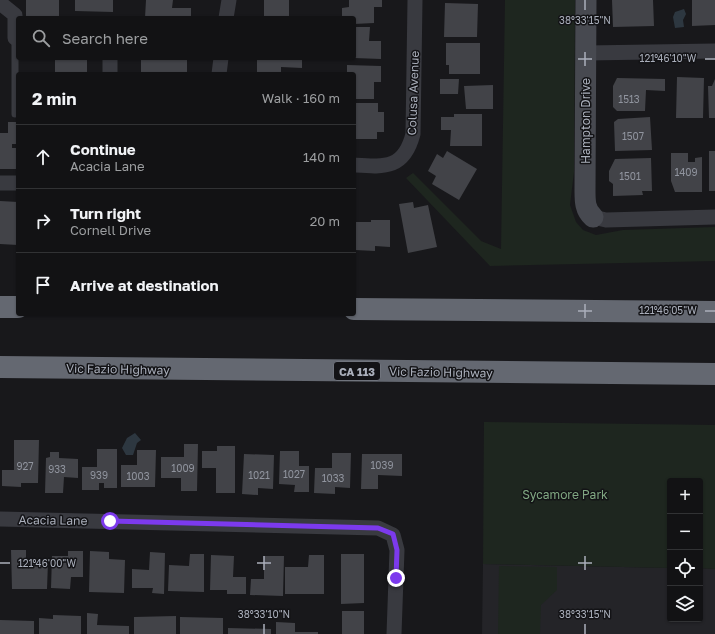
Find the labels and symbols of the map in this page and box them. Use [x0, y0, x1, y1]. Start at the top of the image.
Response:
text: 38°33'15"N [559, 14, 611, 26]
street label: Colusa Avenue [404, 50, 422, 136]
text: 121°46'10"W [640, 52, 697, 64]
street label: Hampton Drive [578, 78, 593, 164]
house number: 1513 [618, 93, 640, 105]
house number: 1507 [622, 130, 644, 142]
house number: 1409 [674, 166, 698, 178]
house number: 1501 [619, 170, 641, 182]
text: 121°46'05"W [639, 304, 697, 316]
street label: Vic Fazio Highway [66, 361, 170, 377]
road number: CA 113 [334, 362, 380, 380]
street label: Vic Fazio Highway [389, 364, 493, 380]
house number: 1039 [371, 459, 393, 471]
house number: 927 [16, 460, 34, 472]
house number: 1009 [171, 462, 195, 474]
house number: 933 [48, 463, 66, 475]
house number: 1027 [283, 468, 305, 480]
house number: 939 [90, 469, 108, 481]
house number: 1021 [248, 469, 270, 481]
house number: 1003 [126, 470, 150, 482]
house number: 1033 [322, 472, 345, 484]
park label: Sycamore Park [522, 487, 608, 502]
street label: Acacia Lane [18, 512, 88, 528]
route start [101, 512, 119, 530]
text: 121°46'00"W [18, 557, 76, 569]
route end [387, 569, 405, 587]
text: 38°33'10"N [238, 608, 290, 620]
text: 38°33'15"N [559, 608, 611, 620]

